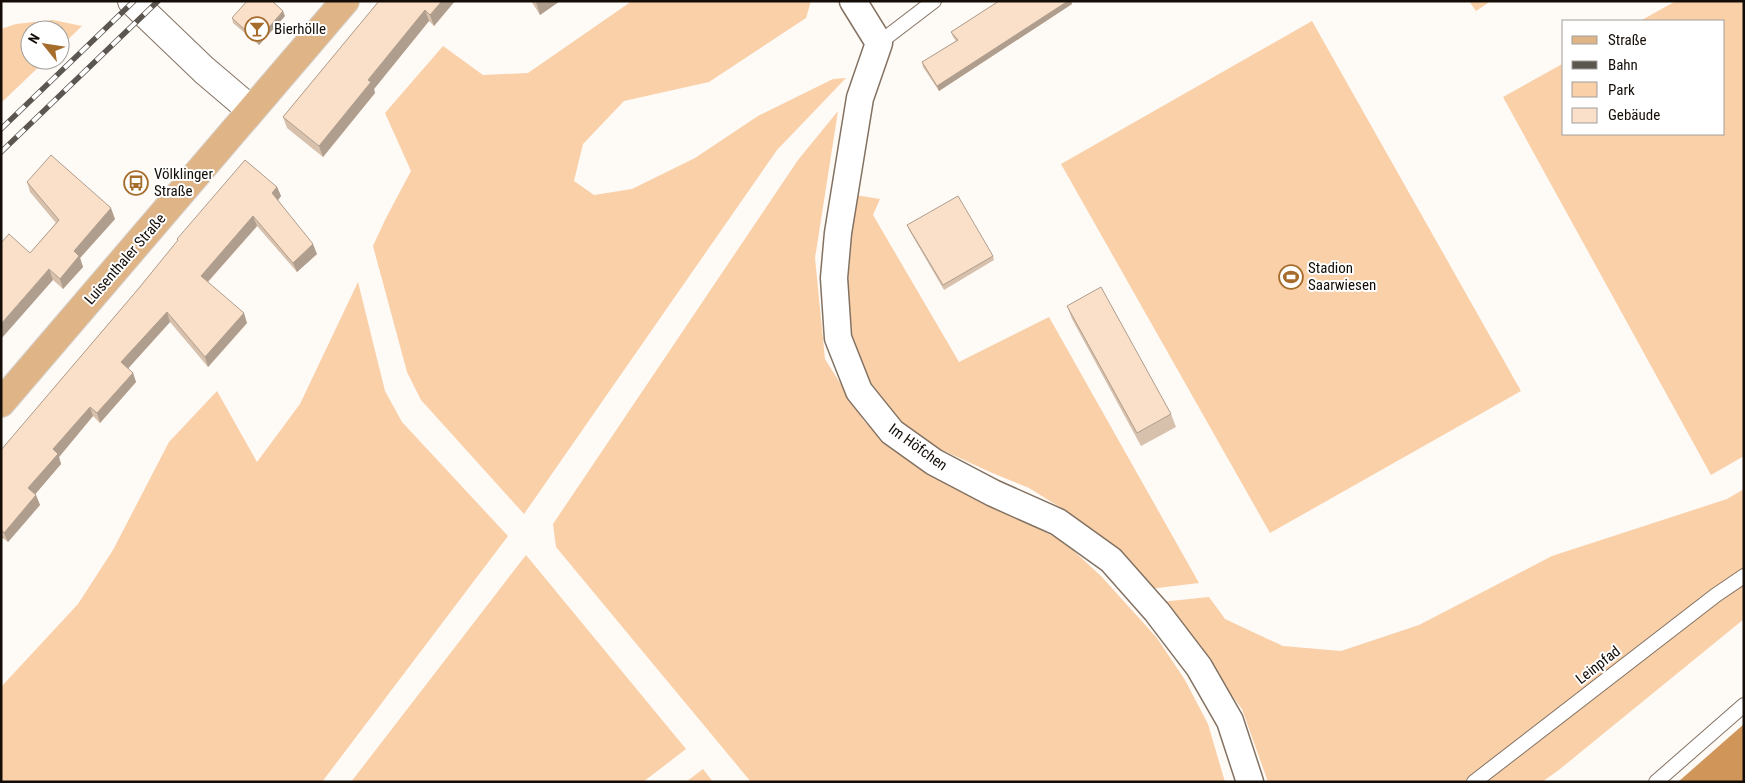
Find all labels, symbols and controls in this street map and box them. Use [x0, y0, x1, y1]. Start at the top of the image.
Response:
bar icon: Bierhölle [244, 16, 270, 42]
north arrow [20, 20, 70, 70]
place label: Bierhölle [274, 20, 326, 38]
legend [1562, 20, 1725, 135]
text: N [25, 31, 43, 46]
text: Straße [1608, 31, 1647, 49]
text: Bahn [1608, 56, 1638, 74]
text: Park [1608, 81, 1635, 99]
text: Gebäude [1608, 106, 1660, 124]
place label: Völklinger Straße [154, 165, 213, 200]
bus stop icon: Völklinger Straße [123, 170, 149, 196]
street label: Luisenthaler Straße [81, 210, 169, 308]
place label: Stadion Saarwiesen [1308, 259, 1376, 294]
sports icon: Stadion Saarwiesen [1278, 264, 1304, 290]
street label: Im Höfchen [885, 420, 951, 474]
street label: Leinpfad [1572, 642, 1624, 688]

